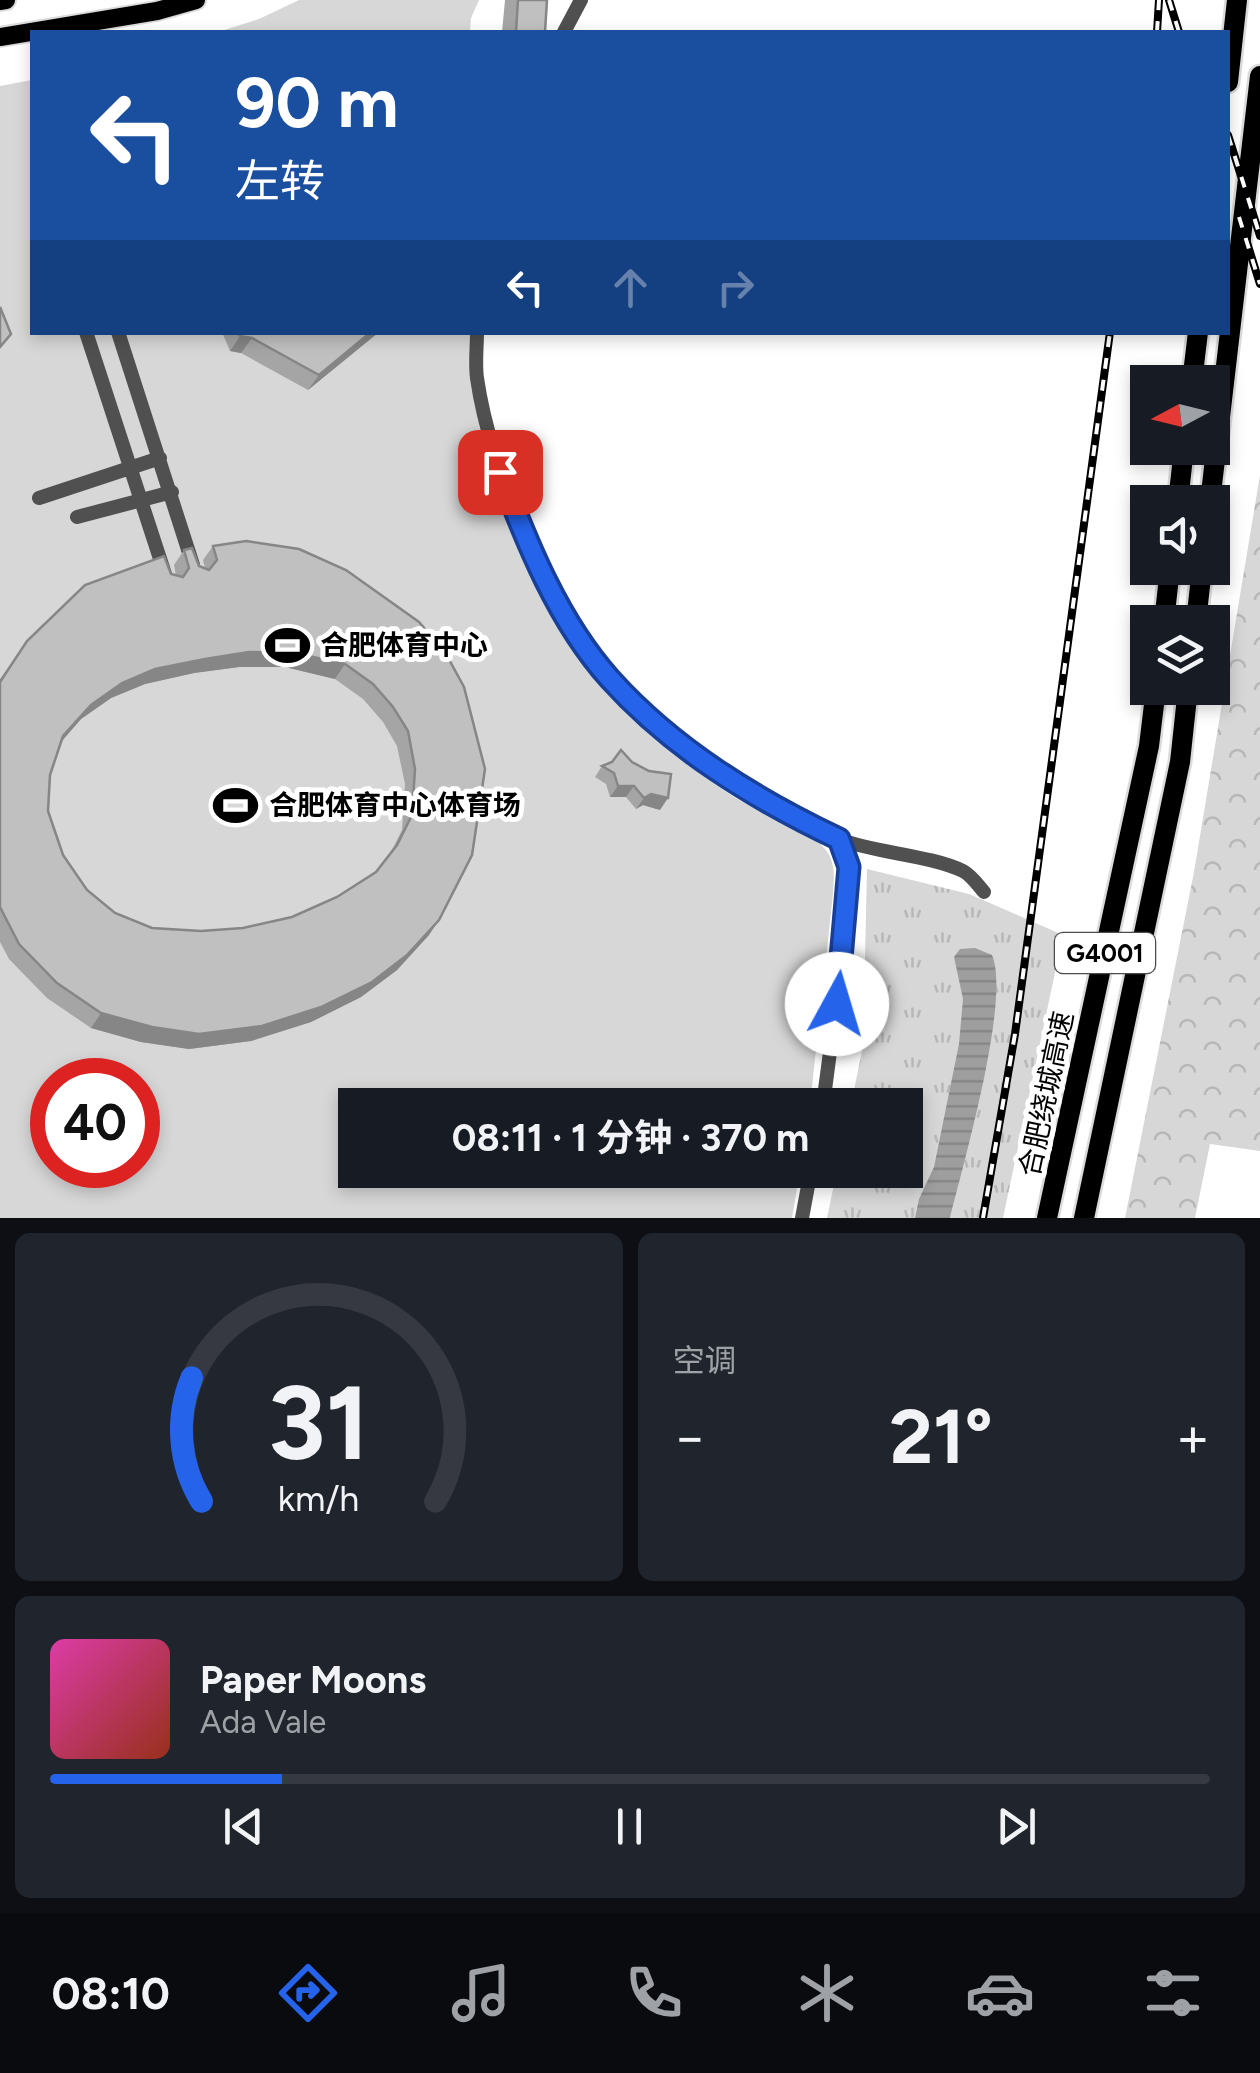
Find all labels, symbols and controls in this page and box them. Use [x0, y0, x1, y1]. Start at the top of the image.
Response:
text: 90 m [235, 60, 399, 145]
icon: left [70, 70, 200, 200]
text: 左转 [235, 154, 325, 208]
icon: left [498, 260, 553, 315]
icon: ahead [603, 260, 658, 315]
icon: right [708, 260, 763, 315]
north arrow [1130, 365, 1230, 465]
map controls [1130, 365, 1230, 705]
pin [458, 430, 543, 515]
icon: arrive [473, 445, 528, 500]
button: sound [1130, 485, 1230, 585]
button: layers [1130, 605, 1230, 705]
sports icon: 合肥体育中心 [263, 621, 311, 669]
place label: 合肥体育中心 [320, 628, 488, 662]
sports icon: 合肥体育中心体育场 [212, 781, 260, 829]
place label: 合肥体育中心体育场 [269, 788, 521, 822]
road number: G4001 [1055, 933, 1155, 973]
position arrow [785, 952, 889, 1056]
street label: 合肥绕城高速 [1012, 1008, 1080, 1180]
speed limit sign: 40 [30, 1058, 160, 1188]
text: 08:11 · 1 分钟 · 370 m [452, 1115, 809, 1161]
text: 空调 [673, 1342, 737, 1380]
text: 31 [268, 1360, 370, 1485]
text: 21° [890, 1392, 993, 1482]
text: − [673, 1404, 707, 1470]
text: + [1176, 1404, 1210, 1470]
text: km/h [278, 1477, 360, 1520]
text: Paper Moons [200, 1657, 426, 1703]
text: Ada Vale [200, 1703, 326, 1741]
icon: previous [216, 1799, 271, 1854]
icon: pause [602, 1799, 657, 1854]
icon: next [989, 1799, 1044, 1854]
icon: directions [273, 1958, 343, 2028]
icon: music [446, 1958, 516, 2028]
icon: phone [619, 1958, 689, 2028]
icon: climate [792, 1958, 862, 2028]
icon: car [965, 1958, 1035, 2028]
icon: filters [1138, 1958, 1208, 2028]
text: 08:10 [52, 1966, 170, 2020]

